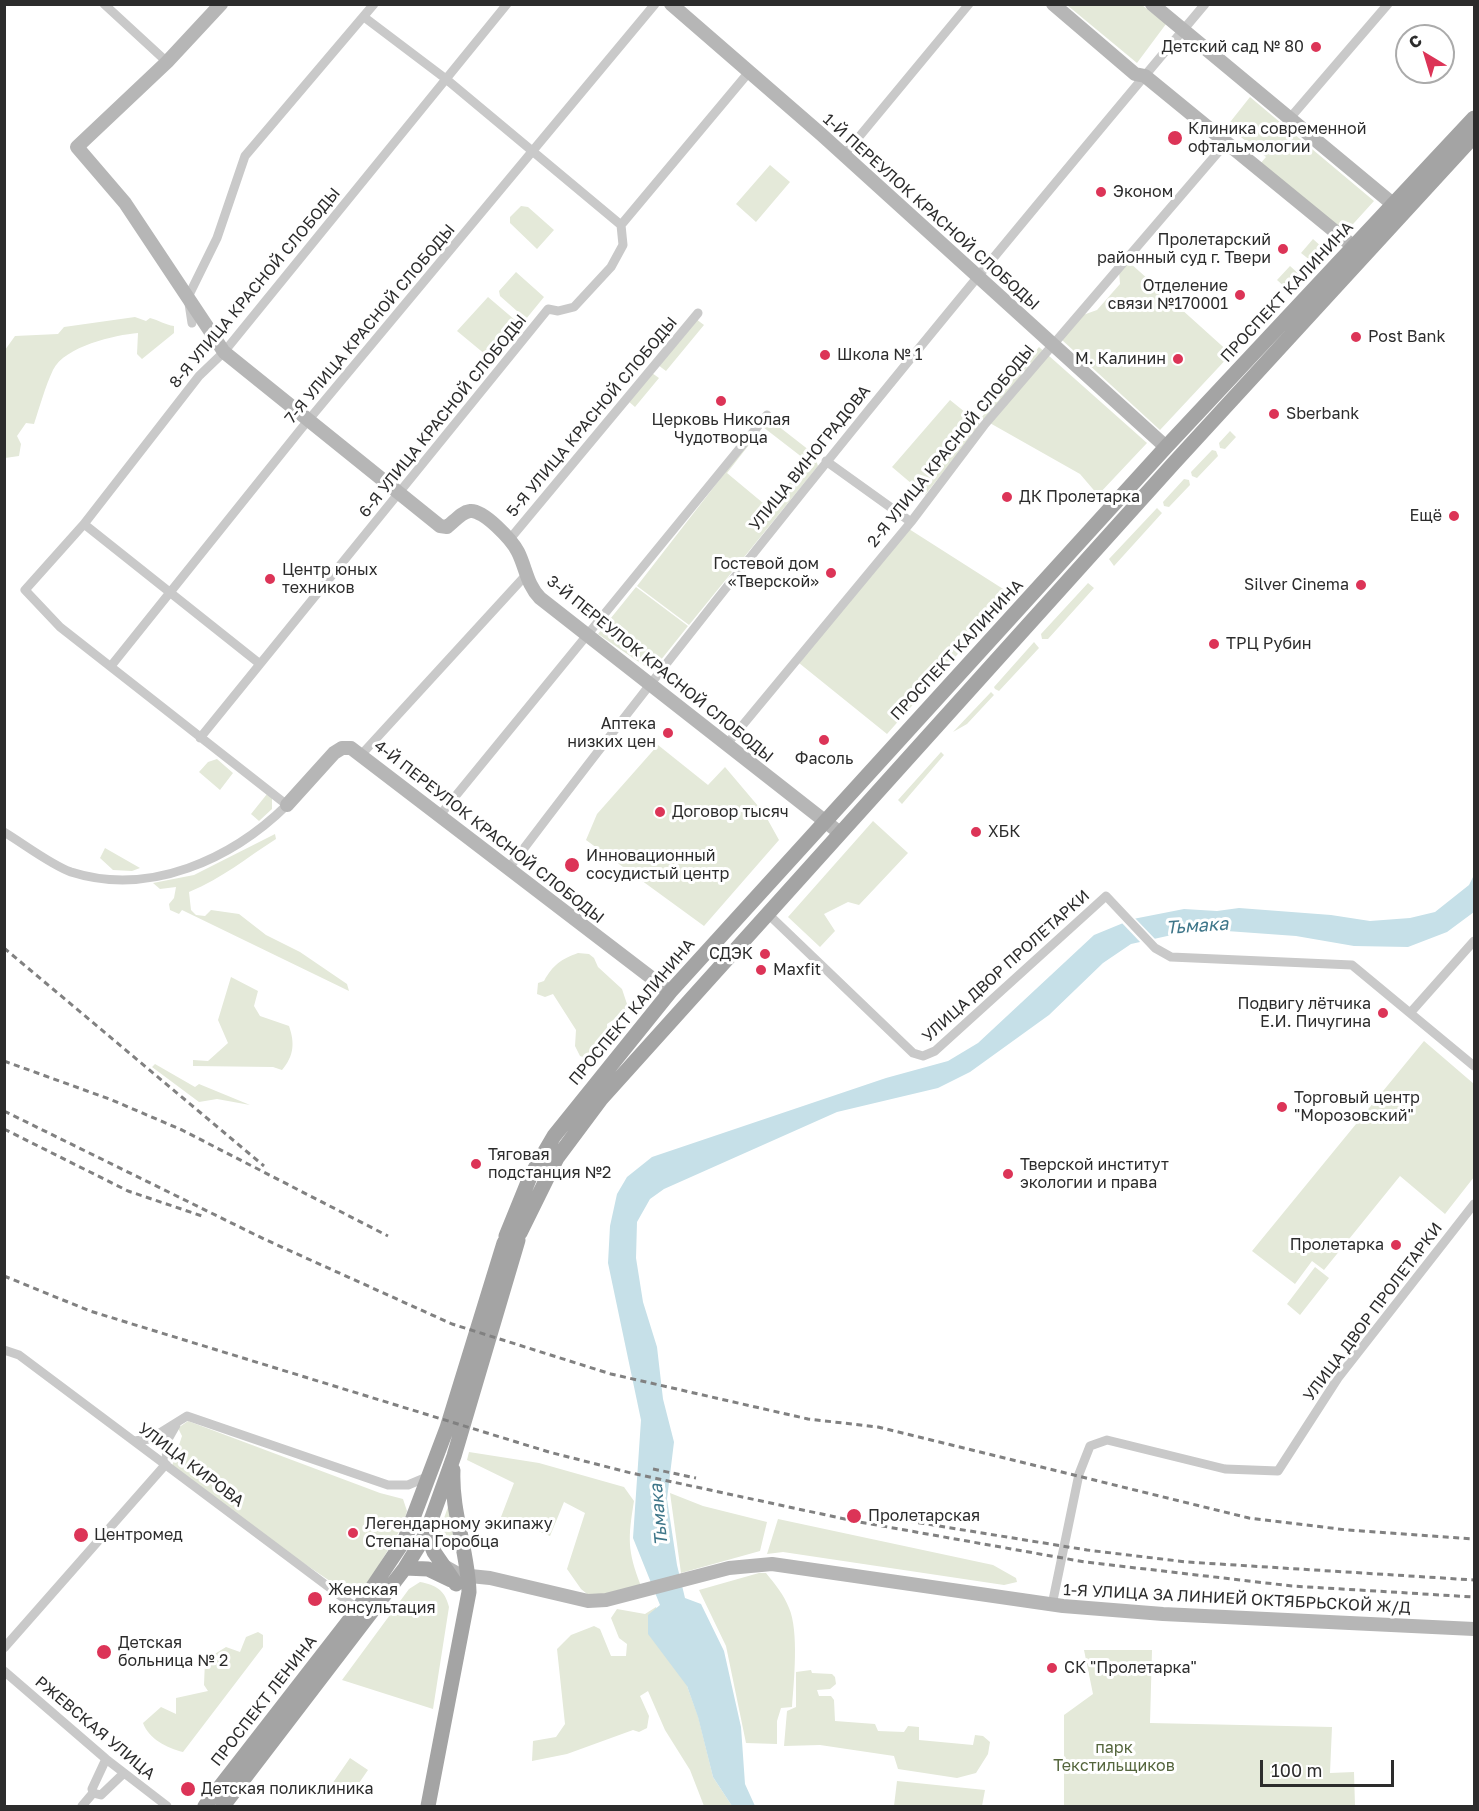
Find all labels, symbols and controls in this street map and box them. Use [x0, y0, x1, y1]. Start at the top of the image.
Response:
north arrow [1395, 24, 1455, 84]
text: С [1405, 30, 1426, 53]
place label: Детский сад № 80 [1162, 37, 1304, 57]
marker: Детский сад № 80 [1309, 40, 1323, 54]
street label: 1-Й ПЕРЕУЛОК КРАСНОЙ СЛОБОДЫ [819, 110, 1043, 314]
place label: Клиника современной офтальмологии [1188, 119, 1366, 157]
marker: Клиника современной офтальмологии [1166, 129, 1184, 147]
place label: Эконом [1113, 182, 1173, 202]
street label: 8-Я УЛИЦА КРАСНОЙ СЛОБОДЫ [166, 184, 344, 392]
marker: Эконом [1094, 185, 1108, 199]
street label: ПРОСПЕКТ КАЛИНИНА [1217, 218, 1357, 366]
street label: 7-Я УЛИЦА КРАСНОЙ СЛОБОДЫ [281, 220, 459, 428]
place label: Пролетарский районный суд г. Твери [1097, 230, 1271, 268]
marker: Пролетарский районный суд г. Твери [1276, 242, 1290, 256]
place label: Отделение связи №170001 [1108, 276, 1228, 314]
marker: Отделение связи №170001 [1233, 288, 1247, 302]
street label: 6-Я УЛИЦА КРАСНОЙ СЛОБОДЫ [355, 311, 531, 521]
street label: 5-Я УЛИЦА КРАСНОЙ СЛОБОДЫ [503, 313, 681, 521]
place label: Post Bank [1368, 327, 1445, 347]
marker: Post Bank [1349, 330, 1363, 344]
street label: 2-Я УЛИЦА КРАСНОЙ СЛОБОДЫ [863, 341, 1039, 551]
place label: Школа № 1 [837, 345, 923, 365]
marker: Школа № 1 [818, 348, 832, 362]
place label: М. Калинин [1075, 349, 1166, 369]
marker: М. Калинин [1171, 352, 1185, 366]
street label: УЛИЦА ВИНОГРАДОВА [745, 381, 875, 535]
marker: Церковь Николая Чудотворца [714, 394, 728, 408]
place label: Sberbank [1286, 404, 1359, 424]
marker: Sberbank [1267, 407, 1281, 421]
place label: Церковь Николая Чудотворца [652, 410, 790, 448]
place label: ДК Пролетарка [1019, 487, 1140, 507]
marker: ДК Пролетарка [1000, 490, 1014, 504]
place label: Ещё [1410, 506, 1442, 526]
marker: Ещё [1447, 509, 1461, 523]
place label: Гостевой дом «Тверской» [713, 554, 819, 592]
place label: Центр юных техников [282, 560, 377, 598]
marker: Гостевой дом «Тверской» [824, 566, 838, 580]
marker: Центр юных техников [263, 572, 277, 586]
street label: 3-Й ПЕРЕУЛОК КРАСНОЙ СЛОБОДЫ [543, 572, 777, 766]
place label: Silver Cinema [1244, 575, 1349, 595]
street label: ПРОСПЕКТ КАЛИНИНА [887, 576, 1027, 724]
marker: Silver Cinema [1354, 578, 1368, 592]
place label: ТРЦ Рубин [1226, 634, 1311, 654]
marker: ТРЦ Рубин [1207, 637, 1221, 651]
place label: Аптека низких цен [567, 714, 656, 752]
marker: Аптека низких цен [661, 726, 675, 740]
marker: Фасоль [817, 733, 831, 747]
street label: 4-Й ПЕРЕУЛОК КРАСНОЙ СЛОБОДЫ [370, 736, 608, 928]
place label: Фасоль [795, 749, 853, 769]
place label: Договор тысяч [672, 802, 789, 822]
marker: Договор тысяч [653, 805, 667, 819]
place label: ХБК [988, 822, 1020, 842]
marker: ХБК [969, 825, 983, 839]
place label: Инновационный сосудистый центр [586, 846, 729, 884]
marker: Инновационный сосудистый центр [563, 856, 581, 874]
street label: УЛИЦА ДВОР ПРОЛЕТАРКИ [918, 886, 1094, 1046]
water label: Тьмака [1165, 913, 1229, 939]
street label: ПРОСПЕКТ КАЛИНИНА [565, 935, 699, 1089]
place label: СДЭК [709, 944, 753, 964]
marker: СДЭК [758, 947, 772, 961]
place label: Maxfit [773, 960, 821, 980]
marker: Maxfit [754, 963, 768, 977]
place label: Подвигу лётчика Е.И. Пичугина [1237, 994, 1371, 1032]
marker: Подвигу лётчика Е.И. Пичугина [1376, 1006, 1390, 1020]
place label: Торговый центр "Морозовский" [1294, 1088, 1420, 1126]
marker: Торговый центр "Морозовский" [1275, 1100, 1289, 1114]
place label: Тяговая подстанция №2 [488, 1145, 611, 1183]
place label: Тверской институт экологии и права [1020, 1155, 1169, 1193]
marker: Тяговая подстанция №2 [469, 1157, 483, 1171]
marker: Тверской институт экологии и права [1001, 1167, 1015, 1181]
street label: УЛИЦА ДВОР ПРОЛЕТАРКИ [1300, 1219, 1446, 1405]
place label: Пролетарка [1290, 1235, 1384, 1255]
marker: Пролетарка [1389, 1238, 1403, 1252]
street label: УЛИЦА КИРОВА [134, 1419, 248, 1511]
water label: Тьмака [646, 1483, 672, 1547]
place label: Пролетарская [868, 1506, 980, 1526]
marker: Пролетарская [845, 1507, 863, 1525]
place label: Легендарному экипажу Степана Горобца [365, 1514, 553, 1552]
place label: Центромед [94, 1525, 183, 1545]
marker: Центромед [72, 1526, 90, 1544]
marker: Легендарному экипажу Степана Горобца [346, 1526, 360, 1540]
place label: Женская консультация [328, 1580, 436, 1618]
street label: 1-Я УЛИЦА ЗА ЛИНИЕЙ ОКТЯБРЬСКОЙ Ж/Д [1063, 1580, 1411, 1618]
marker: Женская консультация [306, 1590, 324, 1608]
street label: ПРОСПЕКТ ЛЕНИНА [207, 1632, 321, 1770]
place label: Детская больница № 2 [118, 1633, 228, 1671]
marker: Детская больница № 2 [95, 1643, 113, 1661]
place label: СК "Пролетарка" [1064, 1658, 1197, 1678]
marker: СК "Пролетарка" [1045, 1661, 1059, 1675]
street label: РЖЕВСКАЯ УЛИЦА [31, 1672, 159, 1784]
park label: парк Текстильщиков [1053, 1738, 1175, 1776]
scale bar [1263, 1748, 1396, 1786]
text: 100 m [1271, 1759, 1322, 1781]
place label: Детская поликлиника [201, 1779, 374, 1799]
marker: Детская поликлиника [179, 1780, 197, 1798]

